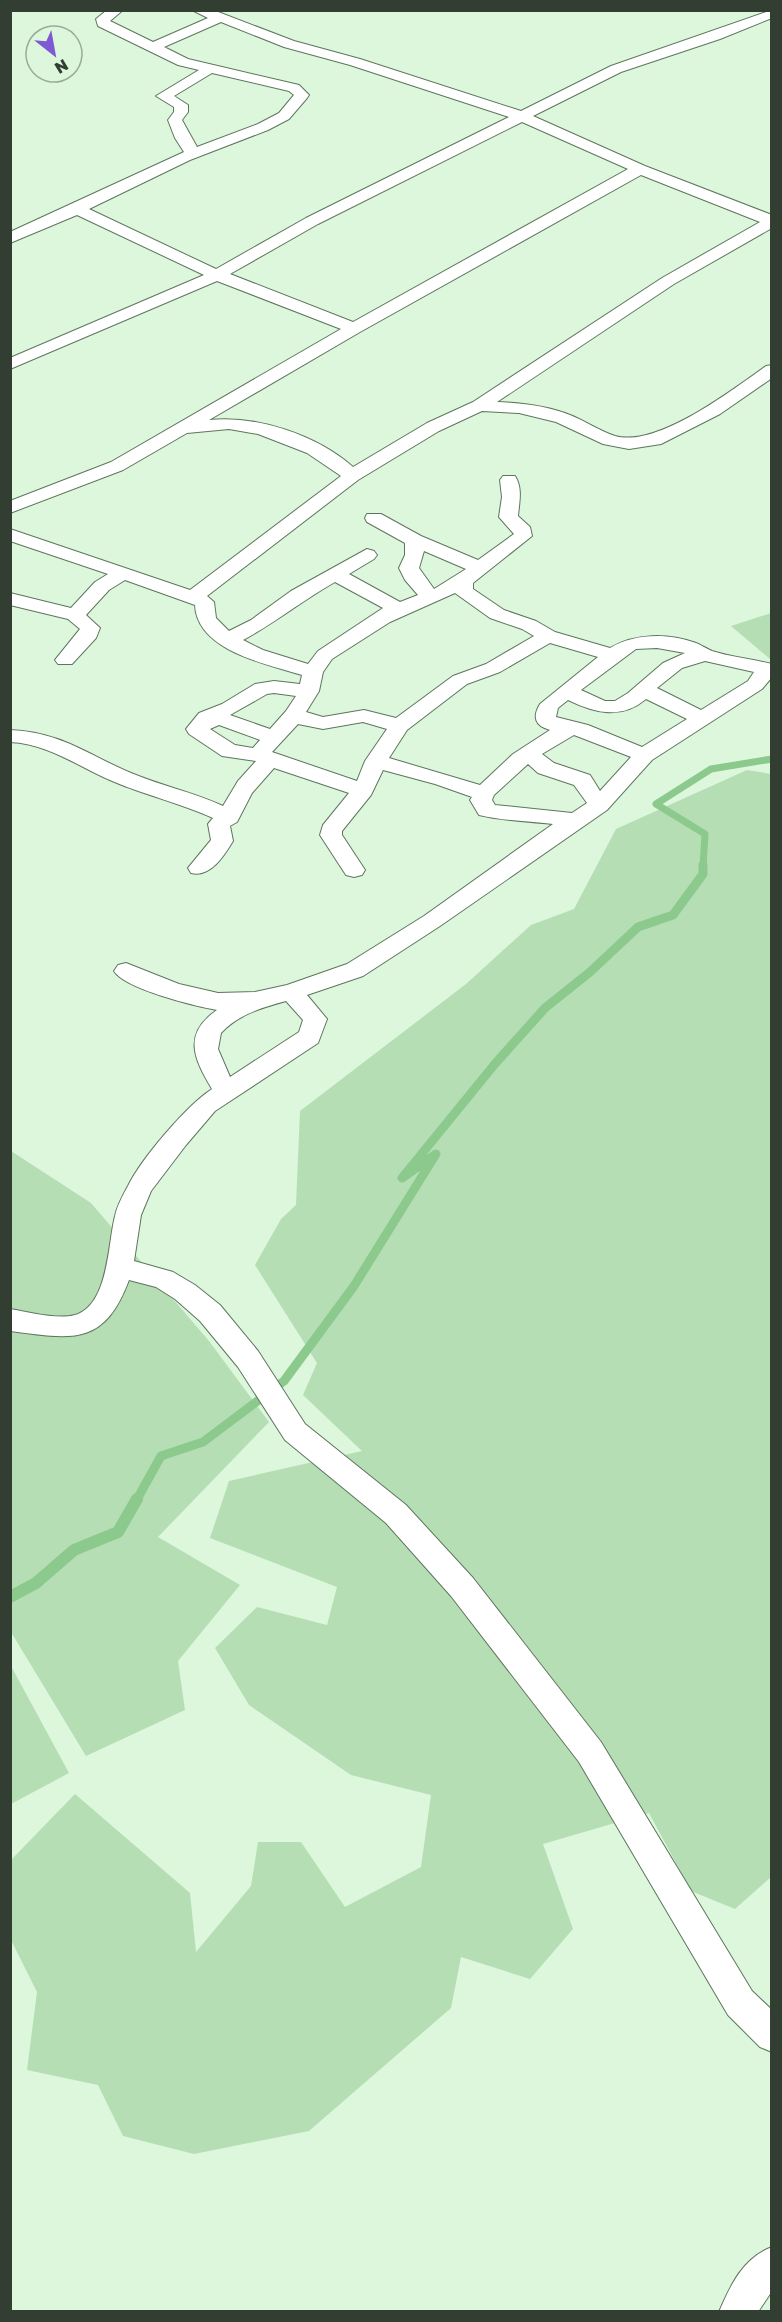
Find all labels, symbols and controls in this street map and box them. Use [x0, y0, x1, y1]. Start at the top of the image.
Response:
north arrow [24, 24, 84, 84]
text: N [51, 55, 72, 79]

